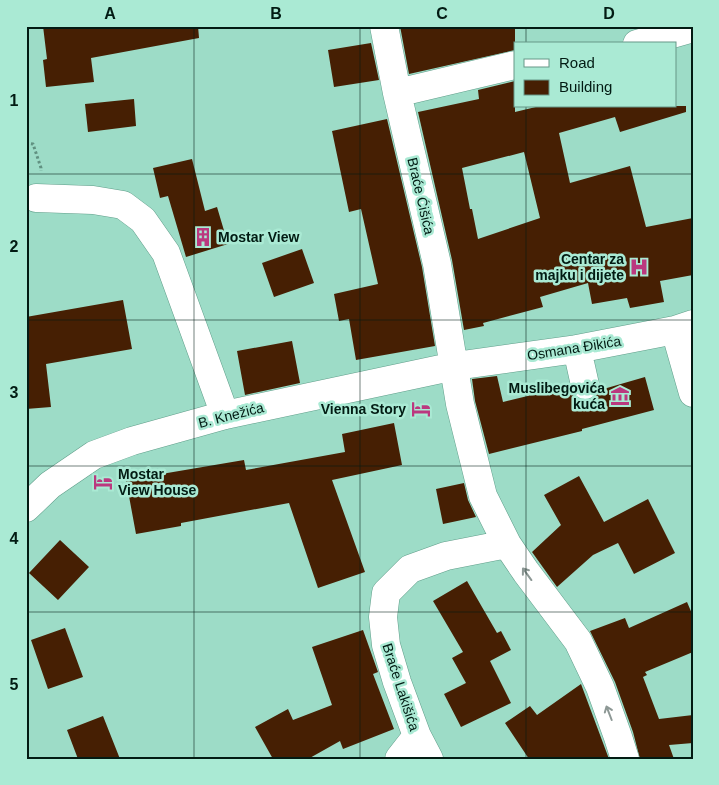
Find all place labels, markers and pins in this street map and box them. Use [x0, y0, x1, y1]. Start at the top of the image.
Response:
building icon: Mostar View [192, 226, 214, 248]
place label: Mostar View [218, 229, 300, 245]
place label: Centar za majku i dijete [535, 251, 624, 283]
hospital icon: Centar za majku i dijete [628, 256, 650, 278]
place label: Muslibegovića kuća [509, 380, 605, 412]
museum icon: Muslibegovića kuća [609, 385, 631, 407]
hotel icon: Vienna Story [410, 398, 432, 420]
place label: Vienna Story [321, 401, 406, 417]
place label: Mostar View House [118, 466, 197, 498]
hotel icon: Mostar View House [92, 471, 114, 493]

